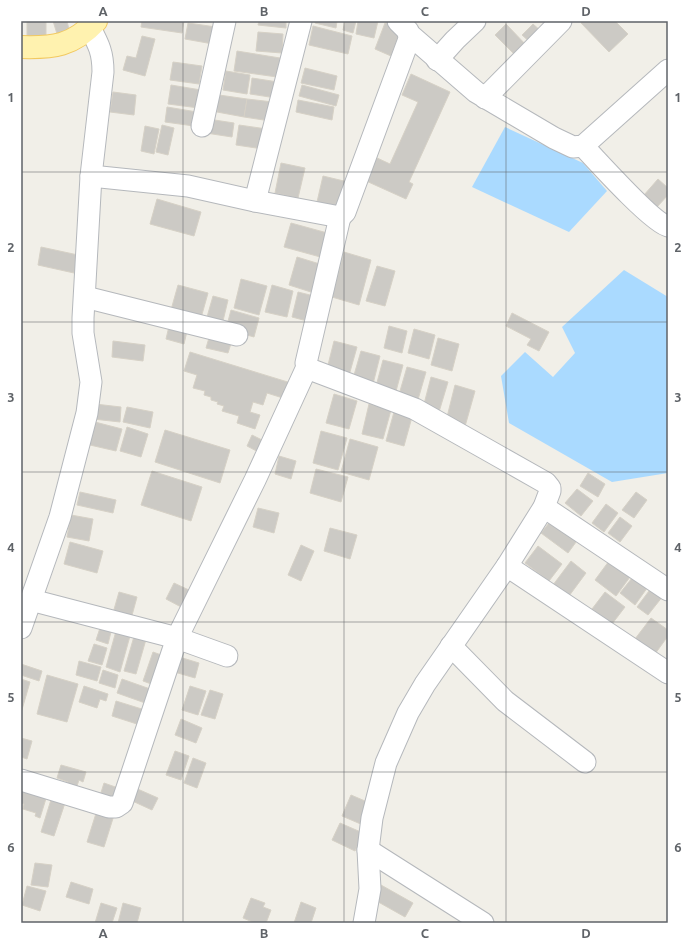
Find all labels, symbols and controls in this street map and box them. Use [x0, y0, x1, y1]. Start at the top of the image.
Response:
text: A [98, 4, 108, 18]
text: B [260, 4, 269, 18]
text: C [421, 4, 430, 18]
text: D [581, 4, 591, 18]
text: 1 [7, 90, 15, 104]
text: 1 [674, 90, 682, 104]
text: 2 [7, 240, 15, 254]
text: 2 [674, 240, 682, 254]
text: 3 [7, 390, 15, 404]
text: 3 [674, 390, 682, 404]
text: 4 [7, 540, 15, 554]
text: 4 [674, 540, 682, 554]
text: 5 [7, 690, 15, 704]
text: 5 [674, 690, 682, 704]
text: 6 [7, 840, 15, 854]
text: 6 [674, 840, 682, 854]
text: A [98, 926, 108, 940]
text: B [260, 926, 269, 940]
text: C [421, 926, 430, 940]
text: D [581, 926, 591, 940]

